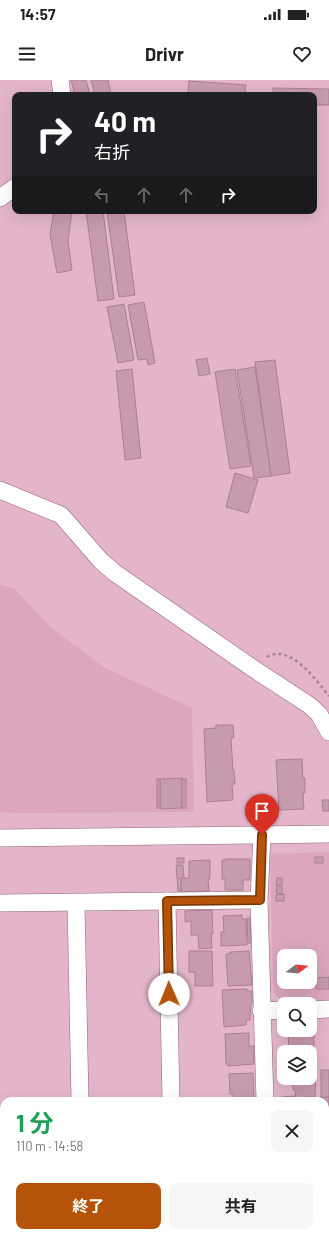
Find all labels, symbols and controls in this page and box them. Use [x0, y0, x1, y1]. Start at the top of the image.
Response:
text: 14:57 [20, 5, 55, 23]
icon: menu [16, 43, 38, 65]
text: Drivr [145, 43, 184, 65]
icon: heart [291, 43, 313, 65]
text: 40 m [94, 104, 156, 138]
icon: right [28, 108, 80, 160]
text: 右折 [94, 141, 130, 163]
icon: left [91, 184, 113, 206]
icon: ahead [133, 184, 155, 206]
icon: ahead [175, 184, 197, 206]
icon: right [217, 184, 239, 206]
pin [245, 794, 279, 835]
icon: arrive [251, 800, 273, 822]
north arrow [277, 949, 317, 989]
map controls [277, 949, 317, 1085]
position arrow [148, 973, 190, 1015]
button: search [277, 997, 317, 1037]
button: layers [277, 1045, 317, 1085]
text: 1 分 [16, 1108, 53, 1137]
button: close [271, 1110, 313, 1152]
text: 110 m · 14:58 [16, 1138, 83, 1154]
button: 終了 [16, 1183, 161, 1229]
button: 共有 [169, 1183, 313, 1229]

